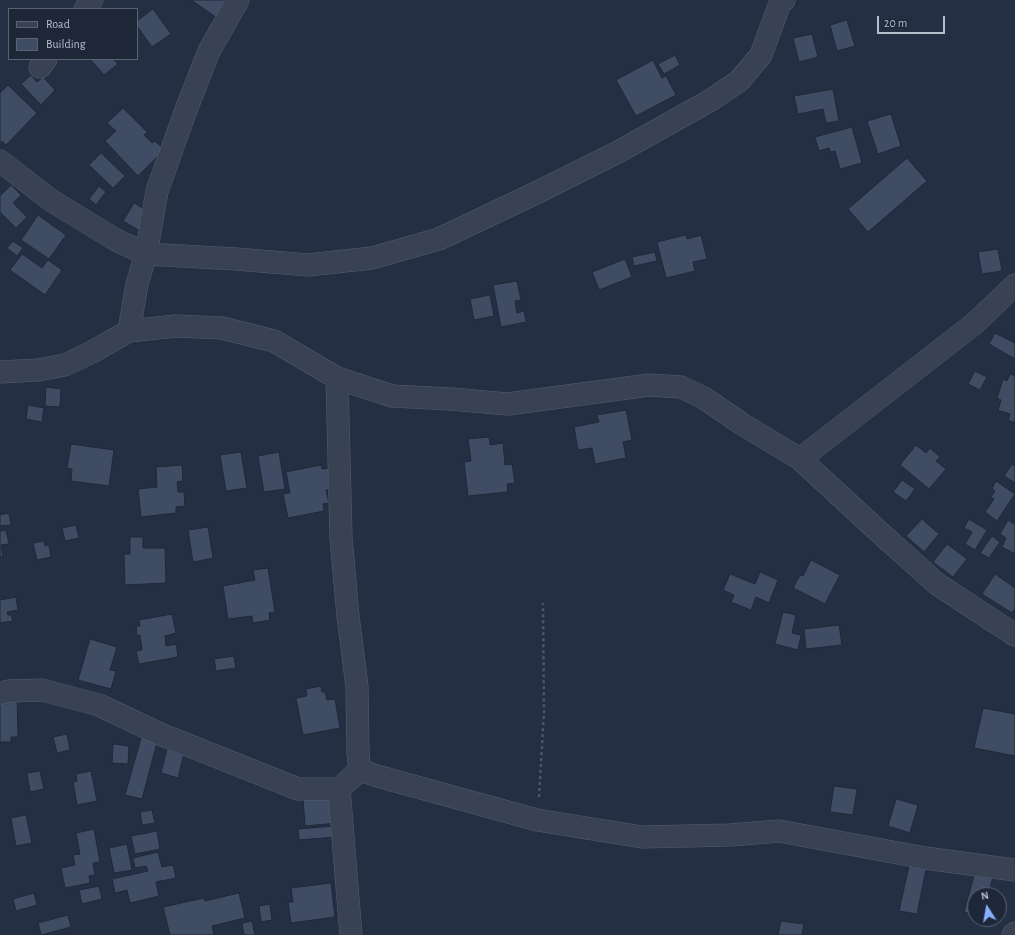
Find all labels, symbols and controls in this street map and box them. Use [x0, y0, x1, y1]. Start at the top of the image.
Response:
legend [8, 8, 138, 60]
scale bar [879, 8, 947, 34]
text: 20 m [884, 17, 907, 29]
text: Road [46, 18, 70, 30]
text: Building [46, 38, 86, 50]
north arrow [967, 887, 1007, 927]
text: N [980, 890, 990, 902]

